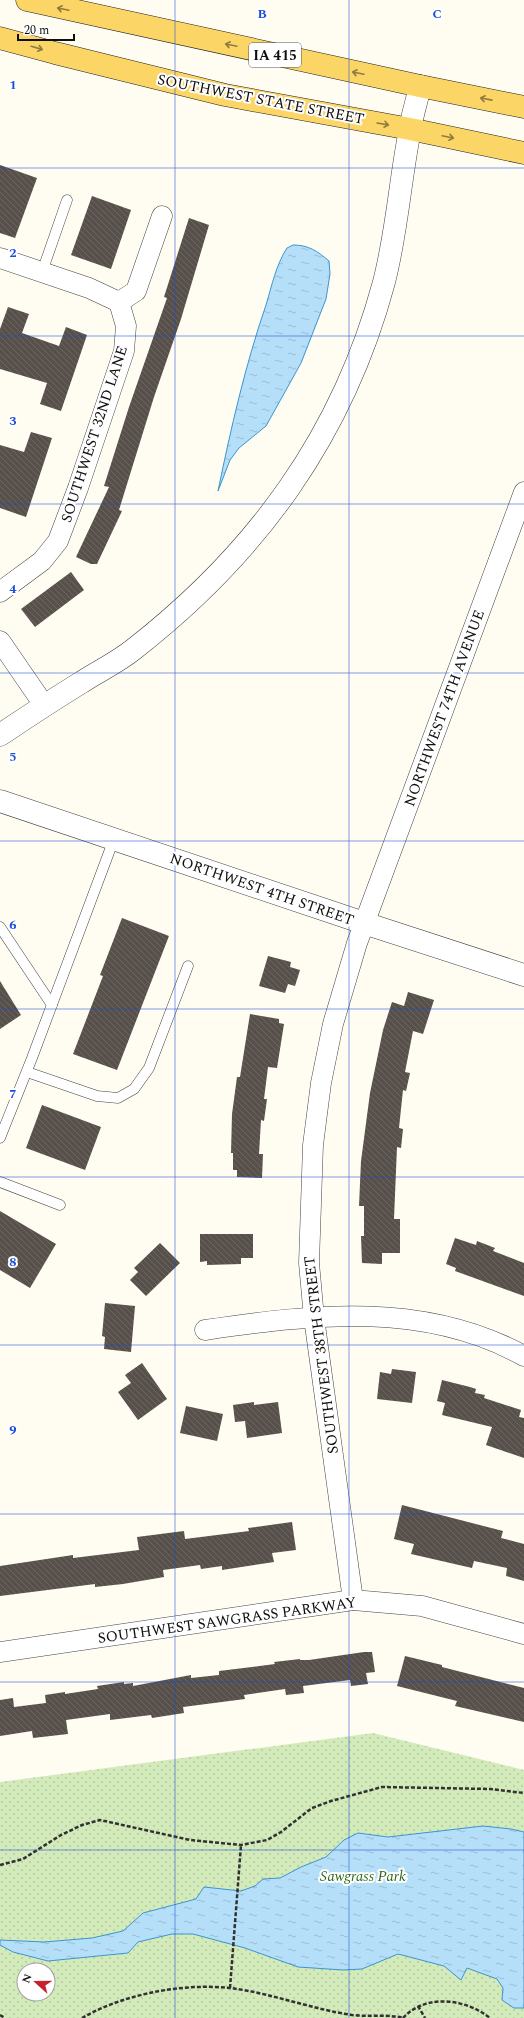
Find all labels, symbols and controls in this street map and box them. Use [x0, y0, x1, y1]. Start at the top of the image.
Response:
one-way arrow [57, 4, 70, 12]
text: B [257, 4, 267, 24]
text: C [432, 4, 442, 24]
scale bar [18, 16, 74, 42]
text: 20 m [24, 21, 49, 40]
one-way arrow [225, 41, 238, 49]
road number: IA 415 [249, 43, 301, 67]
one-way arrow [31, 45, 44, 52]
street label: SOUTHWEST STATE STREET [155, 68, 366, 131]
one-way arrow [352, 68, 365, 76]
text: 1 [9, 75, 17, 95]
one-way arrow [480, 95, 493, 103]
one-way arrow [376, 120, 389, 128]
one-way arrow [441, 133, 454, 141]
text: 2 [9, 243, 17, 263]
street label: SOUTHWEST 32ND LANE [55, 343, 134, 526]
text: 3 [9, 411, 17, 431]
text: 4 [9, 579, 17, 599]
street label: NORTHWEST 74TH AVENUE [398, 607, 491, 810]
text: 5 [9, 747, 17, 767]
street label: NORTHWEST 4TH STREET [167, 847, 357, 932]
text: 6 [9, 915, 17, 935]
text: 7 [9, 1084, 17, 1104]
text: 8 [9, 1252, 17, 1272]
street label: SOUTHWEST 38TH STREET [298, 1255, 345, 1455]
text: 9 [9, 1420, 17, 1440]
street label: SOUTHWEST SAWGRASS PARKWAY [96, 1591, 358, 1650]
park label: Sawgrass Park [320, 1865, 406, 1888]
north arrow [16, 1962, 56, 2002]
text: N [18, 1971, 37, 1986]

